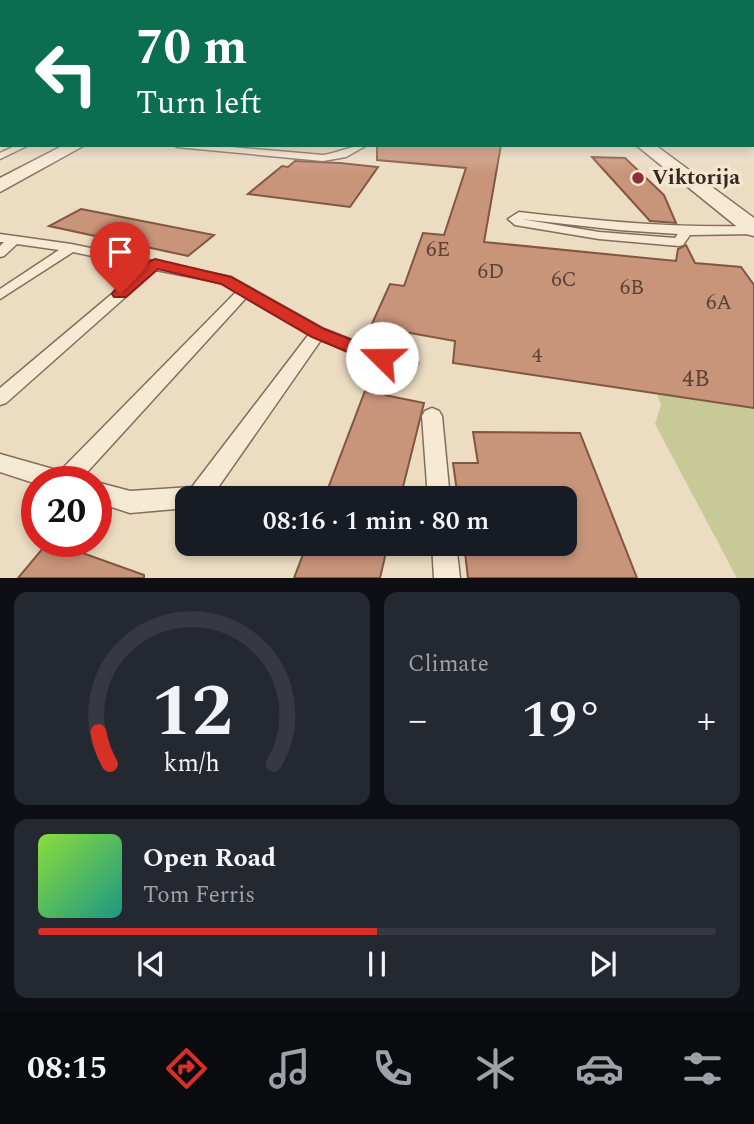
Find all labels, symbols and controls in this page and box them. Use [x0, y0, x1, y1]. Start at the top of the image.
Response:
text: 70 m [136, 11, 247, 86]
icon: left [21, 28, 112, 119]
text: Turn left [136, 79, 262, 128]
place label: Viktorija [652, 162, 740, 194]
marker: Viktorija [630, 170, 646, 186]
pin [90, 222, 150, 294]
icon: arrive [101, 233, 139, 271]
house number: 6E [426, 234, 450, 266]
house number: 6D [478, 256, 504, 288]
house number: 6C [551, 264, 577, 296]
house number: 6B [620, 272, 644, 304]
house number: 6A [706, 287, 732, 319]
position arrow [345, 321, 419, 395]
house number: 4 [532, 340, 543, 372]
house number: 4B [682, 361, 710, 397]
speed limit sign: 20 [21, 466, 112, 557]
text: 08:16 · 1 min · 80 m [263, 501, 489, 541]
text: Climate [408, 647, 489, 682]
text: 12 [151, 658, 233, 769]
text: 19° [521, 681, 603, 760]
text: − [408, 692, 427, 750]
text: + [697, 692, 716, 750]
text: km/h [164, 745, 220, 783]
text: Open Road [143, 838, 276, 878]
text: Tom Ferris [143, 878, 255, 913]
icon: previous [132, 945, 170, 983]
icon: pause [358, 945, 396, 983]
icon: next [584, 945, 622, 983]
text: 08:15 [27, 1044, 108, 1093]
icon: directions [162, 1044, 211, 1093]
icon: music [265, 1044, 314, 1093]
icon: phone [368, 1044, 417, 1093]
icon: climate [471, 1044, 520, 1093]
icon: car [575, 1044, 624, 1093]
icon: filters [678, 1044, 727, 1093]

